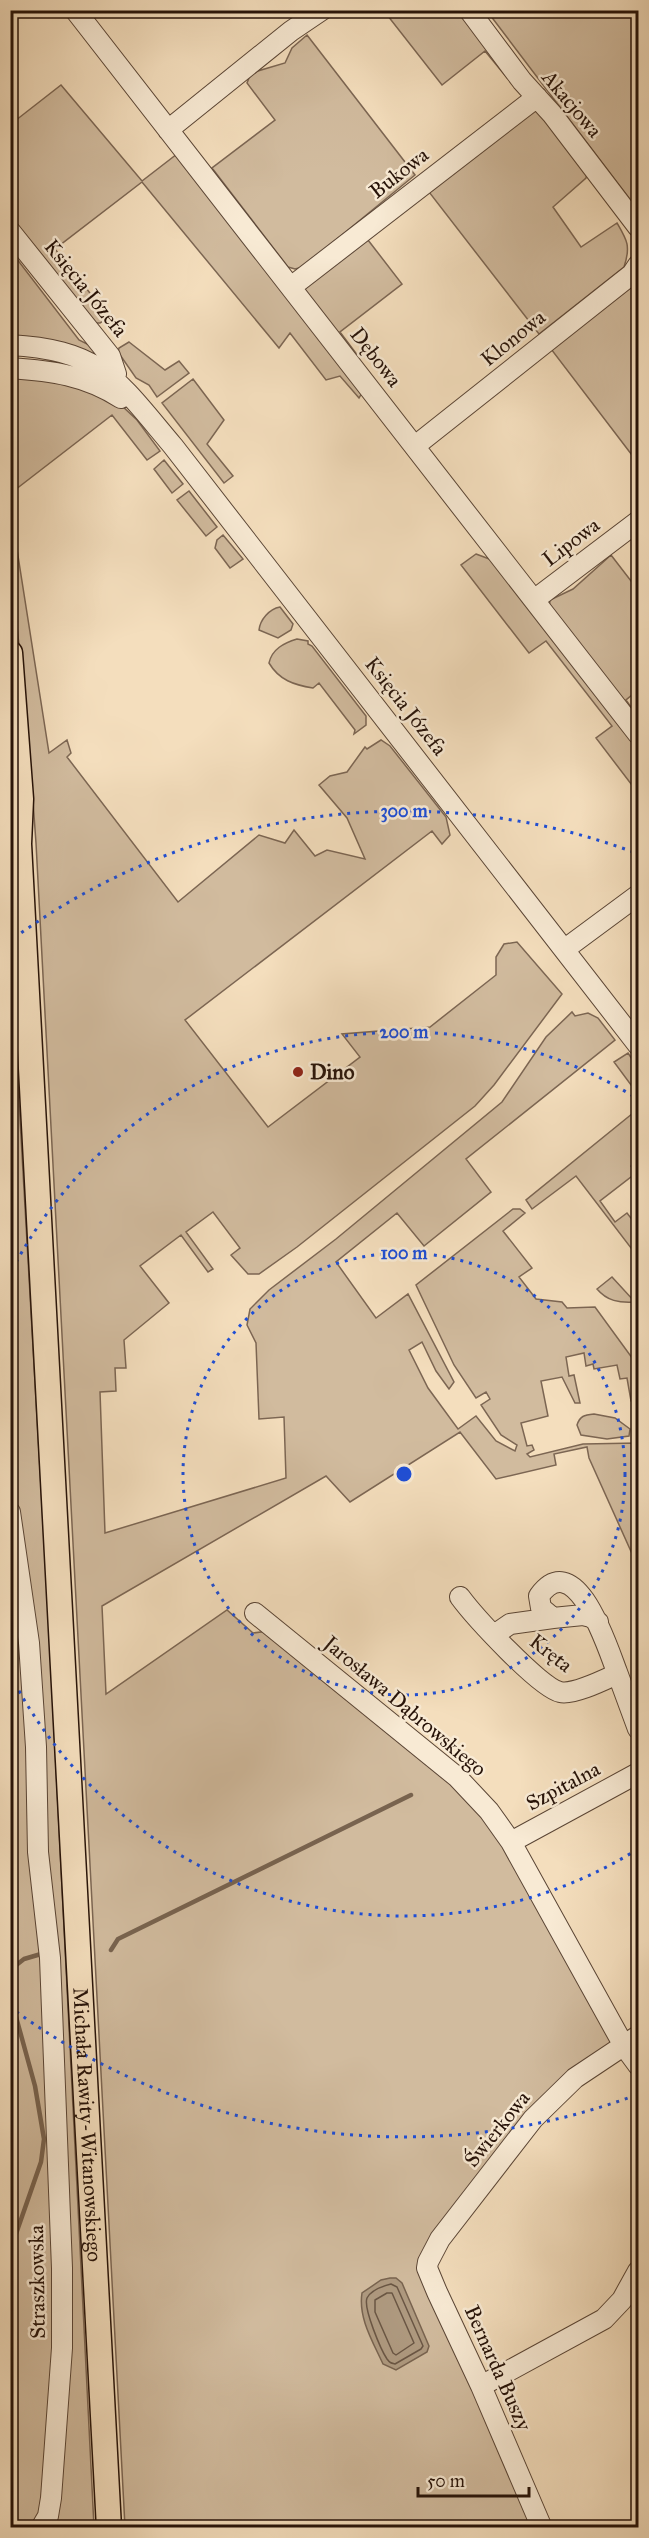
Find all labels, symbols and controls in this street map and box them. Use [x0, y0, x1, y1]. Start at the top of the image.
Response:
street label: Akacjowa [536, 64, 608, 143]
street label: Bukowa [364, 142, 434, 204]
street label: Księcia Józefa [39, 234, 133, 342]
street label: Klonowa [475, 304, 551, 372]
street label: Dębowa [345, 322, 407, 392]
street label: Lipowa [537, 512, 605, 572]
street label: Księcia Józefa [359, 651, 453, 761]
text: 300 m [380, 800, 428, 823]
text: 200 m [380, 1021, 429, 1043]
place label: Dino [310, 1059, 355, 1085]
marker: Dino [291, 1065, 305, 1079]
text: 100 m [381, 1242, 428, 1264]
centre of rings [394, 1464, 414, 1484]
street label: Kręta [524, 1628, 578, 1678]
street label: Jarosława Dąbrowskiego [317, 1629, 492, 1782]
street label: Szpitalna [521, 1756, 605, 1816]
street label: Michała Rawity-Witanowskiego [67, 1987, 108, 2263]
street label: Świerkowa [458, 2085, 536, 2172]
street label: Straszkowska [23, 2225, 51, 2339]
street label: Bernarda Buszy [459, 2301, 538, 2436]
scale bar [418, 2460, 529, 2498]
text: 50 m [427, 2470, 465, 2492]

